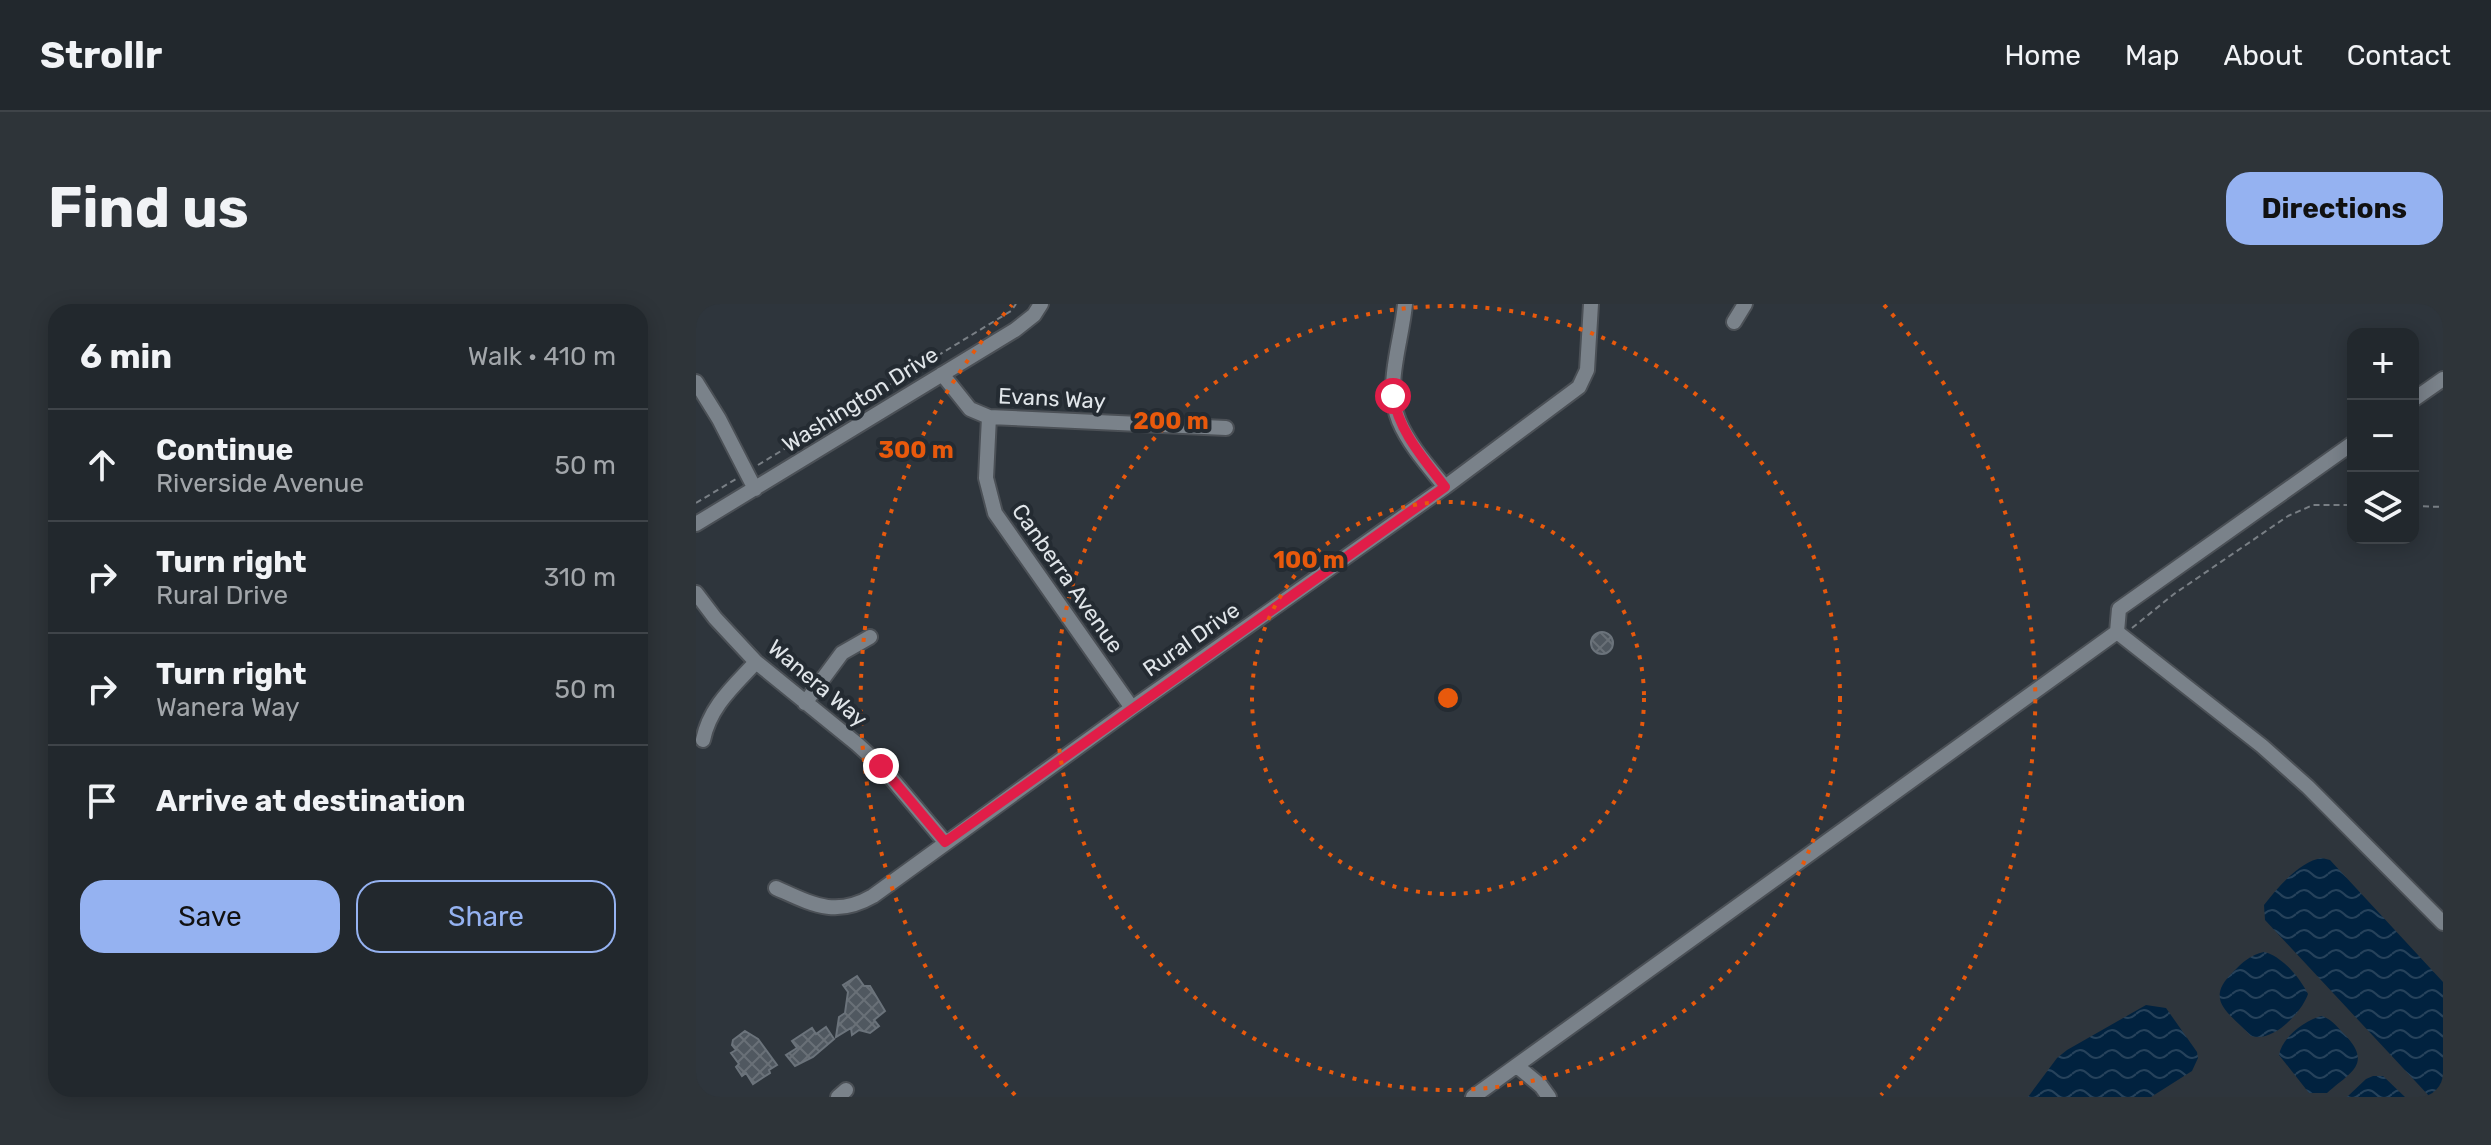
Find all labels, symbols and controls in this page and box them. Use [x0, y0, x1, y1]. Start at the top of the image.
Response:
text: Strollr [40, 32, 162, 78]
text: Home [2004, 39, 2081, 72]
text: Map [2125, 39, 2179, 72]
text: About [2223, 39, 2303, 72]
text: Contact [2347, 39, 2451, 72]
button: Directions [2226, 172, 2443, 245]
text: Find us [48, 175, 249, 241]
map controls [2347, 328, 2419, 544]
button: + [2347, 328, 2419, 400]
text: 6 min [80, 336, 172, 377]
text: Walk · 410 m [468, 341, 616, 372]
street label: Washington Drive [777, 341, 943, 458]
route start [1375, 378, 1411, 414]
street label: Evans Way [998, 382, 1106, 415]
button: − [2347, 400, 2419, 472]
text: 200 m [1133, 407, 1209, 435]
text: Continue [156, 432, 293, 468]
text: 300 m [878, 436, 954, 464]
icon: ahead [80, 443, 124, 487]
text: 50 m [555, 450, 616, 481]
text: Riverside Avenue [156, 468, 364, 499]
button: layers [2347, 472, 2419, 544]
street label: Canberra Avenue [1006, 498, 1129, 658]
text: Turn right [156, 544, 307, 580]
text: 100 m [1273, 546, 1345, 574]
icon: right [80, 555, 124, 599]
text: 310 m [544, 562, 616, 593]
text: Rural Drive [156, 580, 288, 611]
street label: Rural Drive [1138, 596, 1245, 682]
street label: Wanera Way [762, 634, 873, 733]
text: Turn right [156, 656, 307, 692]
icon: right [80, 667, 124, 711]
text: 50 m [555, 674, 616, 705]
centre of rings [1434, 684, 1462, 712]
text: Wanera Way [156, 692, 300, 723]
route end [863, 748, 899, 784]
icon: arrive [80, 779, 124, 823]
text: Arrive at destination [156, 783, 466, 819]
button: Save [80, 880, 340, 953]
button: Share [356, 880, 616, 953]

